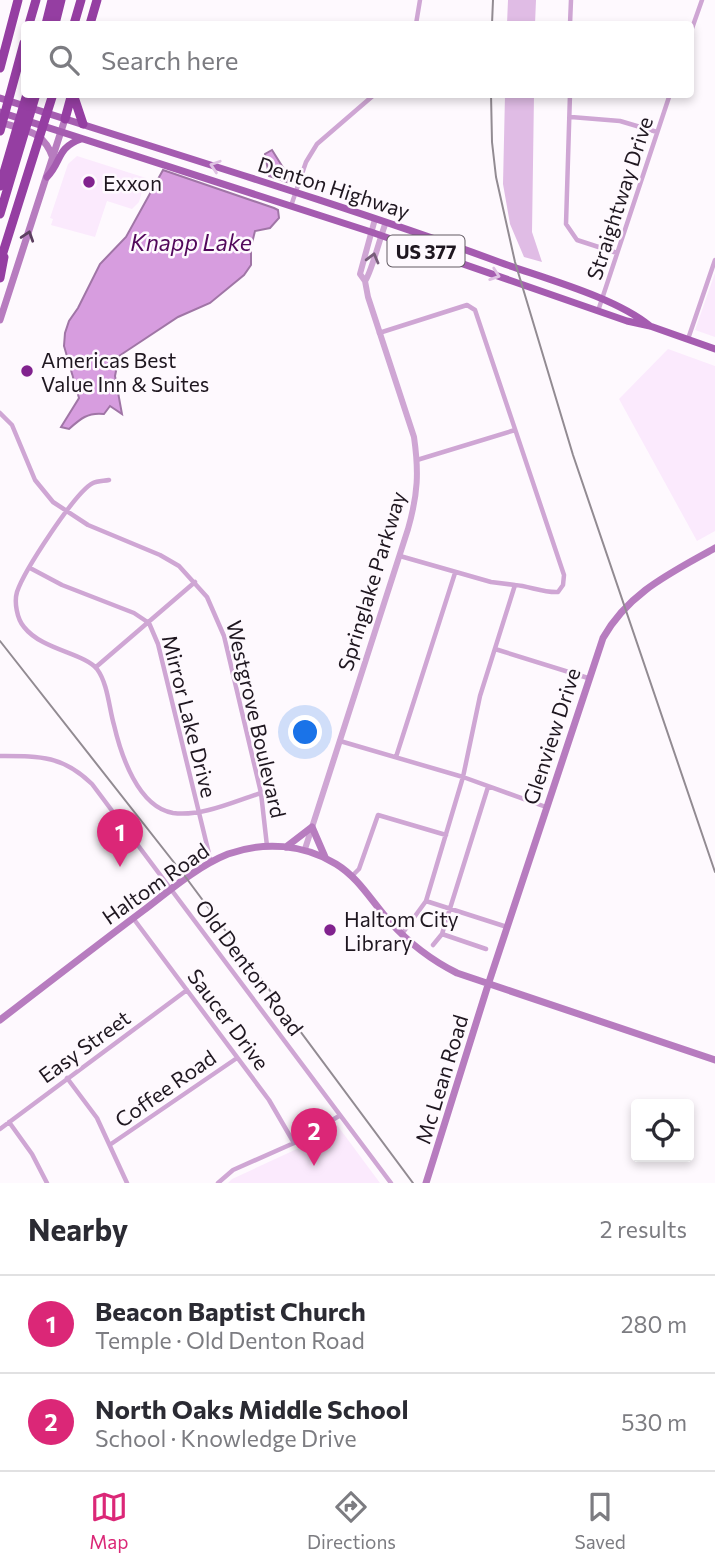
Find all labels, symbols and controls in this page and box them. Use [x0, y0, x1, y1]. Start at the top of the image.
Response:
search box [21, 21, 694, 98]
icon: search [45, 41, 83, 79]
text: Search here [101, 44, 239, 75]
street label: Straightway Drive [581, 113, 657, 283]
street label: Denton Highway [255, 151, 413, 223]
one-way arrow [209, 160, 222, 174]
place label: Exxon [103, 170, 162, 195]
marker: Exxon [81, 174, 97, 190]
water label: Knapp Lake [130, 228, 252, 256]
one-way arrow [20, 230, 34, 243]
road number: US 377 [388, 235, 464, 266]
one-way arrow [365, 253, 379, 265]
one-way arrow [488, 267, 500, 281]
place label: Americas Best Value Inn & Suites [41, 347, 209, 396]
marker: Americas Best Value Inn & Suites [19, 363, 35, 379]
street label: Springlake Parkway [332, 488, 410, 674]
street label: Westgrove Boulevard [222, 618, 292, 820]
street label: Mirror Lake Drive [158, 632, 222, 800]
street label: Glenview Drive [517, 665, 585, 807]
your location [288, 715, 322, 749]
pin: 1 [97, 809, 143, 867]
street label: Haltom Road [97, 837, 213, 929]
street label: Old Denton Road [191, 894, 309, 1040]
place label: Haltom City Library [344, 906, 459, 955]
marker: Haltom City Library [322, 922, 338, 938]
street label: Saucer Drive [183, 964, 275, 1074]
street label: Easy Street [33, 1004, 135, 1088]
street label: Mc Lean Road [410, 1011, 472, 1147]
street label: Coffee Road [110, 1044, 220, 1132]
map controls [631, 1099, 694, 1162]
button: locate [631, 1099, 694, 1162]
pin: 2 [291, 1108, 337, 1166]
text: Nearby [28, 1210, 128, 1247]
text: 2 results [600, 1215, 687, 1243]
text: Beacon Baptist Church [95, 1295, 366, 1326]
text: 1 [46, 1310, 56, 1338]
text: 280 m [621, 1310, 687, 1338]
text: Temple · Old Denton Road [95, 1326, 365, 1354]
text: North Oaks Middle School [95, 1393, 408, 1424]
text: 2 [44, 1408, 58, 1436]
text: 530 m [621, 1408, 687, 1436]
text: School · Knowledge Drive [95, 1424, 357, 1452]
tab: Map [89, 1488, 128, 1553]
tab: Directions [307, 1488, 396, 1553]
tab: Saved [574, 1488, 626, 1553]

